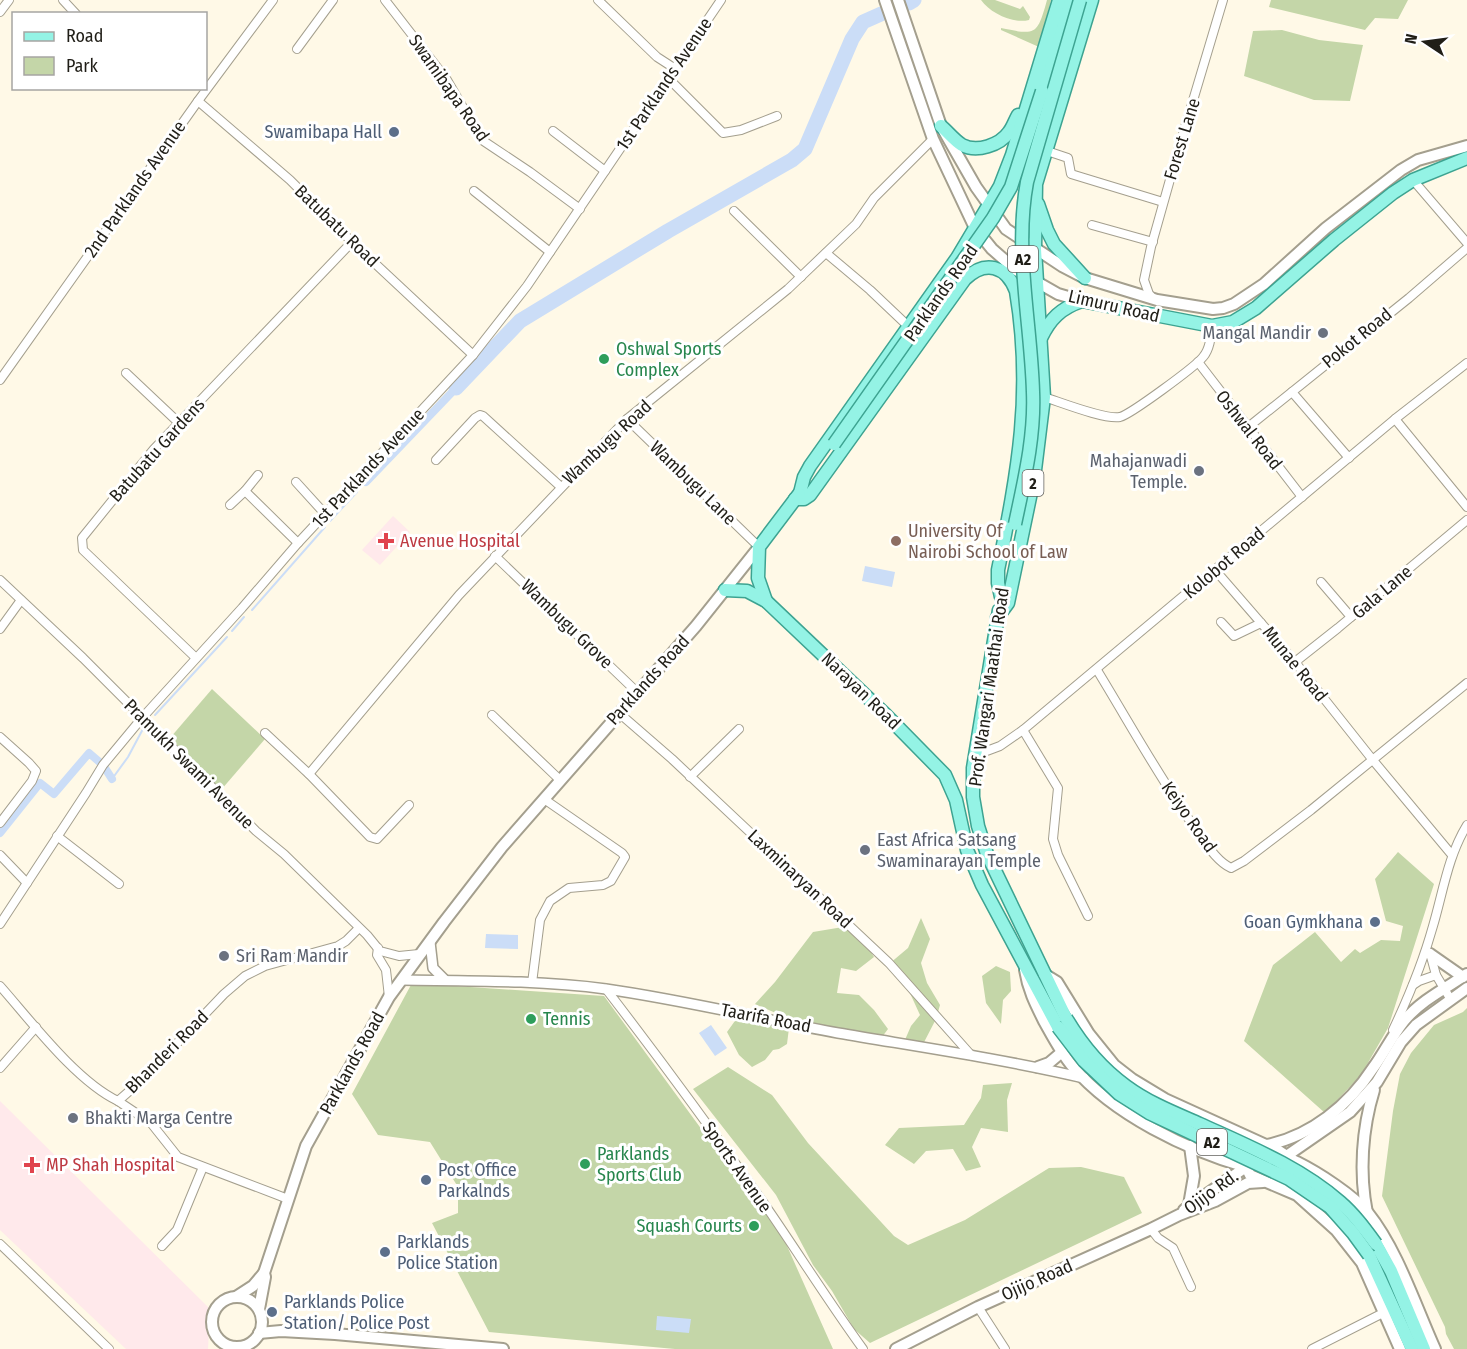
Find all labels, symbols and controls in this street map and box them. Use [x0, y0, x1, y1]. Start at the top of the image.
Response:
legend [12, 12, 207, 90]
north arrow [1395, 12, 1455, 72]
street label: 1st Parklands Avenue [611, 13, 717, 155]
text: Road [66, 25, 103, 47]
street label: Swamibapa Road [404, 30, 494, 146]
text: N [1401, 32, 1421, 46]
text: Park [66, 55, 99, 77]
street label: Forest Lane [1159, 95, 1205, 183]
street label: 2nd Parklands Avenue [80, 116, 190, 262]
place label: Swamibapa Hall [265, 121, 382, 143]
marker: Swamibapa Hall [387, 125, 401, 139]
street label: Batubatu Road [290, 180, 384, 272]
street label: Parklands Road [899, 240, 983, 346]
road number: A2 [1008, 246, 1038, 272]
street label: Limuru Road [1066, 285, 1162, 327]
street label: Pokot Road [1318, 303, 1396, 373]
place label: Mangal Mandir [1203, 322, 1312, 344]
marker: Mangal Mandir [1316, 326, 1330, 340]
place label: Oshwal Sports Complex [616, 338, 722, 381]
marker: Oshwal Sports Complex [597, 352, 611, 366]
street label: Oshwal Road [1211, 386, 1287, 474]
street label: Batubatu Gardens [105, 393, 210, 507]
street label: Wambugu Road [558, 395, 656, 489]
street label: 1st Parklands Avenue [307, 404, 429, 532]
street label: Wambugu Lane [645, 436, 741, 530]
place label: Mahajanwadi Temple. [1090, 450, 1187, 493]
marker: Mahajanwadi Temple. [1192, 464, 1206, 478]
road number: 2 [1022, 470, 1044, 496]
place label: University Of Nairobi School of Law [908, 520, 1068, 563]
street label: Kolobot Road [1179, 523, 1269, 603]
place label: Avenue Hospital [400, 530, 520, 552]
marker: Avenue Hospital [377, 532, 395, 550]
marker: University Of Nairobi School of Law [889, 534, 903, 548]
street label: Gala Lane [1347, 560, 1417, 623]
street label: Wambugu Grove [517, 575, 617, 673]
street label: Prof. Wangari Maathai Road [964, 586, 1014, 788]
street label: Munae Road [1258, 622, 1332, 706]
street label: Parklands Road [602, 630, 694, 730]
street label: Narayan Road [817, 648, 905, 734]
street label: Pramukh Swami Avenue [119, 694, 259, 834]
street label: Keiyo Road [1157, 777, 1221, 857]
street label: Laxminaryan Road [743, 825, 857, 933]
place label: East Africa Satsang Swaminarayan Temple [877, 829, 1041, 872]
marker: East Africa Satsang Swaminarayan Temple [858, 843, 872, 857]
place label: Goan Gymkhana [1244, 911, 1363, 933]
marker: Goan Gymkhana [1368, 915, 1382, 929]
place label: Sri Ram Mandir [236, 945, 349, 967]
marker: Sri Ram Mandir [217, 949, 231, 963]
street label: Taarifa Road [719, 998, 813, 1038]
street label: Bhanderi Road [121, 1006, 213, 1098]
street label: Parklands Road [315, 1008, 389, 1118]
place label: Tennis [543, 1008, 591, 1030]
marker: Tennis [524, 1012, 538, 1026]
place label: Bhakti Marga Centre [85, 1107, 233, 1129]
marker: Bhakti Marga Centre [66, 1111, 80, 1125]
street label: Sports Avenue [698, 1117, 777, 1217]
road number: A2 [1197, 1129, 1227, 1155]
place label: Parklands Sports Club [597, 1143, 682, 1186]
place label: MP Shah Hospital [46, 1154, 175, 1176]
marker: MP Shah Hospital [23, 1156, 41, 1174]
marker: Parklands Sports Club [578, 1157, 592, 1171]
place label: Post Office Parkalnds [438, 1159, 517, 1202]
street label: Ojijo Rd. [1180, 1165, 1243, 1219]
marker: Post Office Parkalnds [419, 1173, 433, 1187]
place label: Squash Courts [636, 1215, 742, 1237]
marker: Squash Courts [747, 1219, 761, 1233]
place label: Parklands Police Station [397, 1231, 498, 1274]
marker: Parklands Police Station [378, 1245, 392, 1259]
street label: Ojijo Road [998, 1255, 1076, 1305]
place label: Parklands Police Station/ Police Post [284, 1291, 430, 1334]
marker: Parklands Police Station/ Police Post [265, 1305, 279, 1319]

